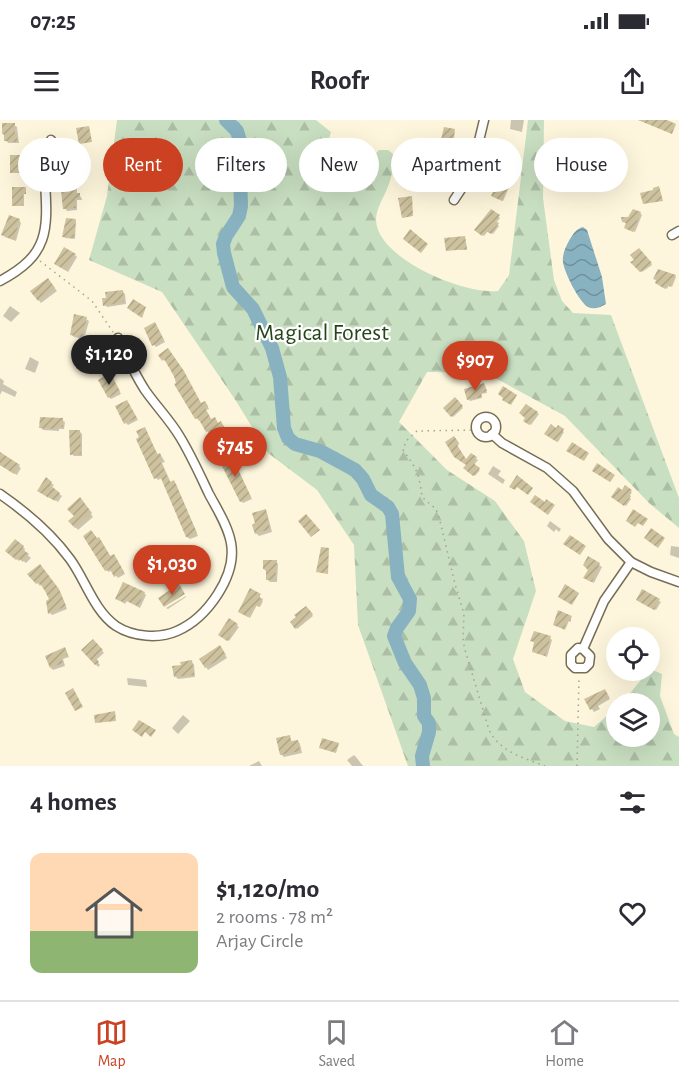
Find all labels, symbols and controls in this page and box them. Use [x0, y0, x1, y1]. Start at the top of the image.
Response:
text: 07:25 [30, 10, 76, 32]
icon: menu [30, 65, 63, 98]
icon: share [616, 65, 649, 98]
text: Roofr [310, 67, 369, 94]
chip: Buy [18, 138, 91, 192]
chip: Rent [103, 138, 183, 192]
chip: Filters [195, 138, 287, 192]
chip: New [299, 138, 379, 192]
chip: Apartment [391, 138, 522, 192]
chip: House [534, 138, 628, 192]
park label: Magical Forest [255, 321, 389, 345]
pin: $1,120 [60, 335, 158, 386]
pin: $907 [439, 341, 511, 392]
text: $1,120 [85, 344, 133, 364]
text: $907 [456, 350, 494, 370]
pin: $745 [199, 427, 271, 478]
text: $745 [217, 436, 253, 456]
pin: $1,030 [123, 545, 221, 596]
text: $1,030 [147, 554, 197, 574]
map controls [606, 627, 660, 747]
button: locate [606, 627, 660, 681]
button: layers [606, 693, 660, 747]
icon: filters [616, 786, 649, 819]
text: 4 homes [30, 789, 117, 815]
text: $1,120/mo [216, 876, 319, 902]
icon: home [78, 877, 150, 949]
icon: heart [616, 897, 649, 930]
text: 2 rooms · 78 m² [216, 907, 333, 927]
text: Arjay Circle [216, 931, 303, 951]
tab: Map [95, 1016, 128, 1071]
tab: Saved [318, 1016, 355, 1071]
tab: Home [545, 1016, 584, 1071]

